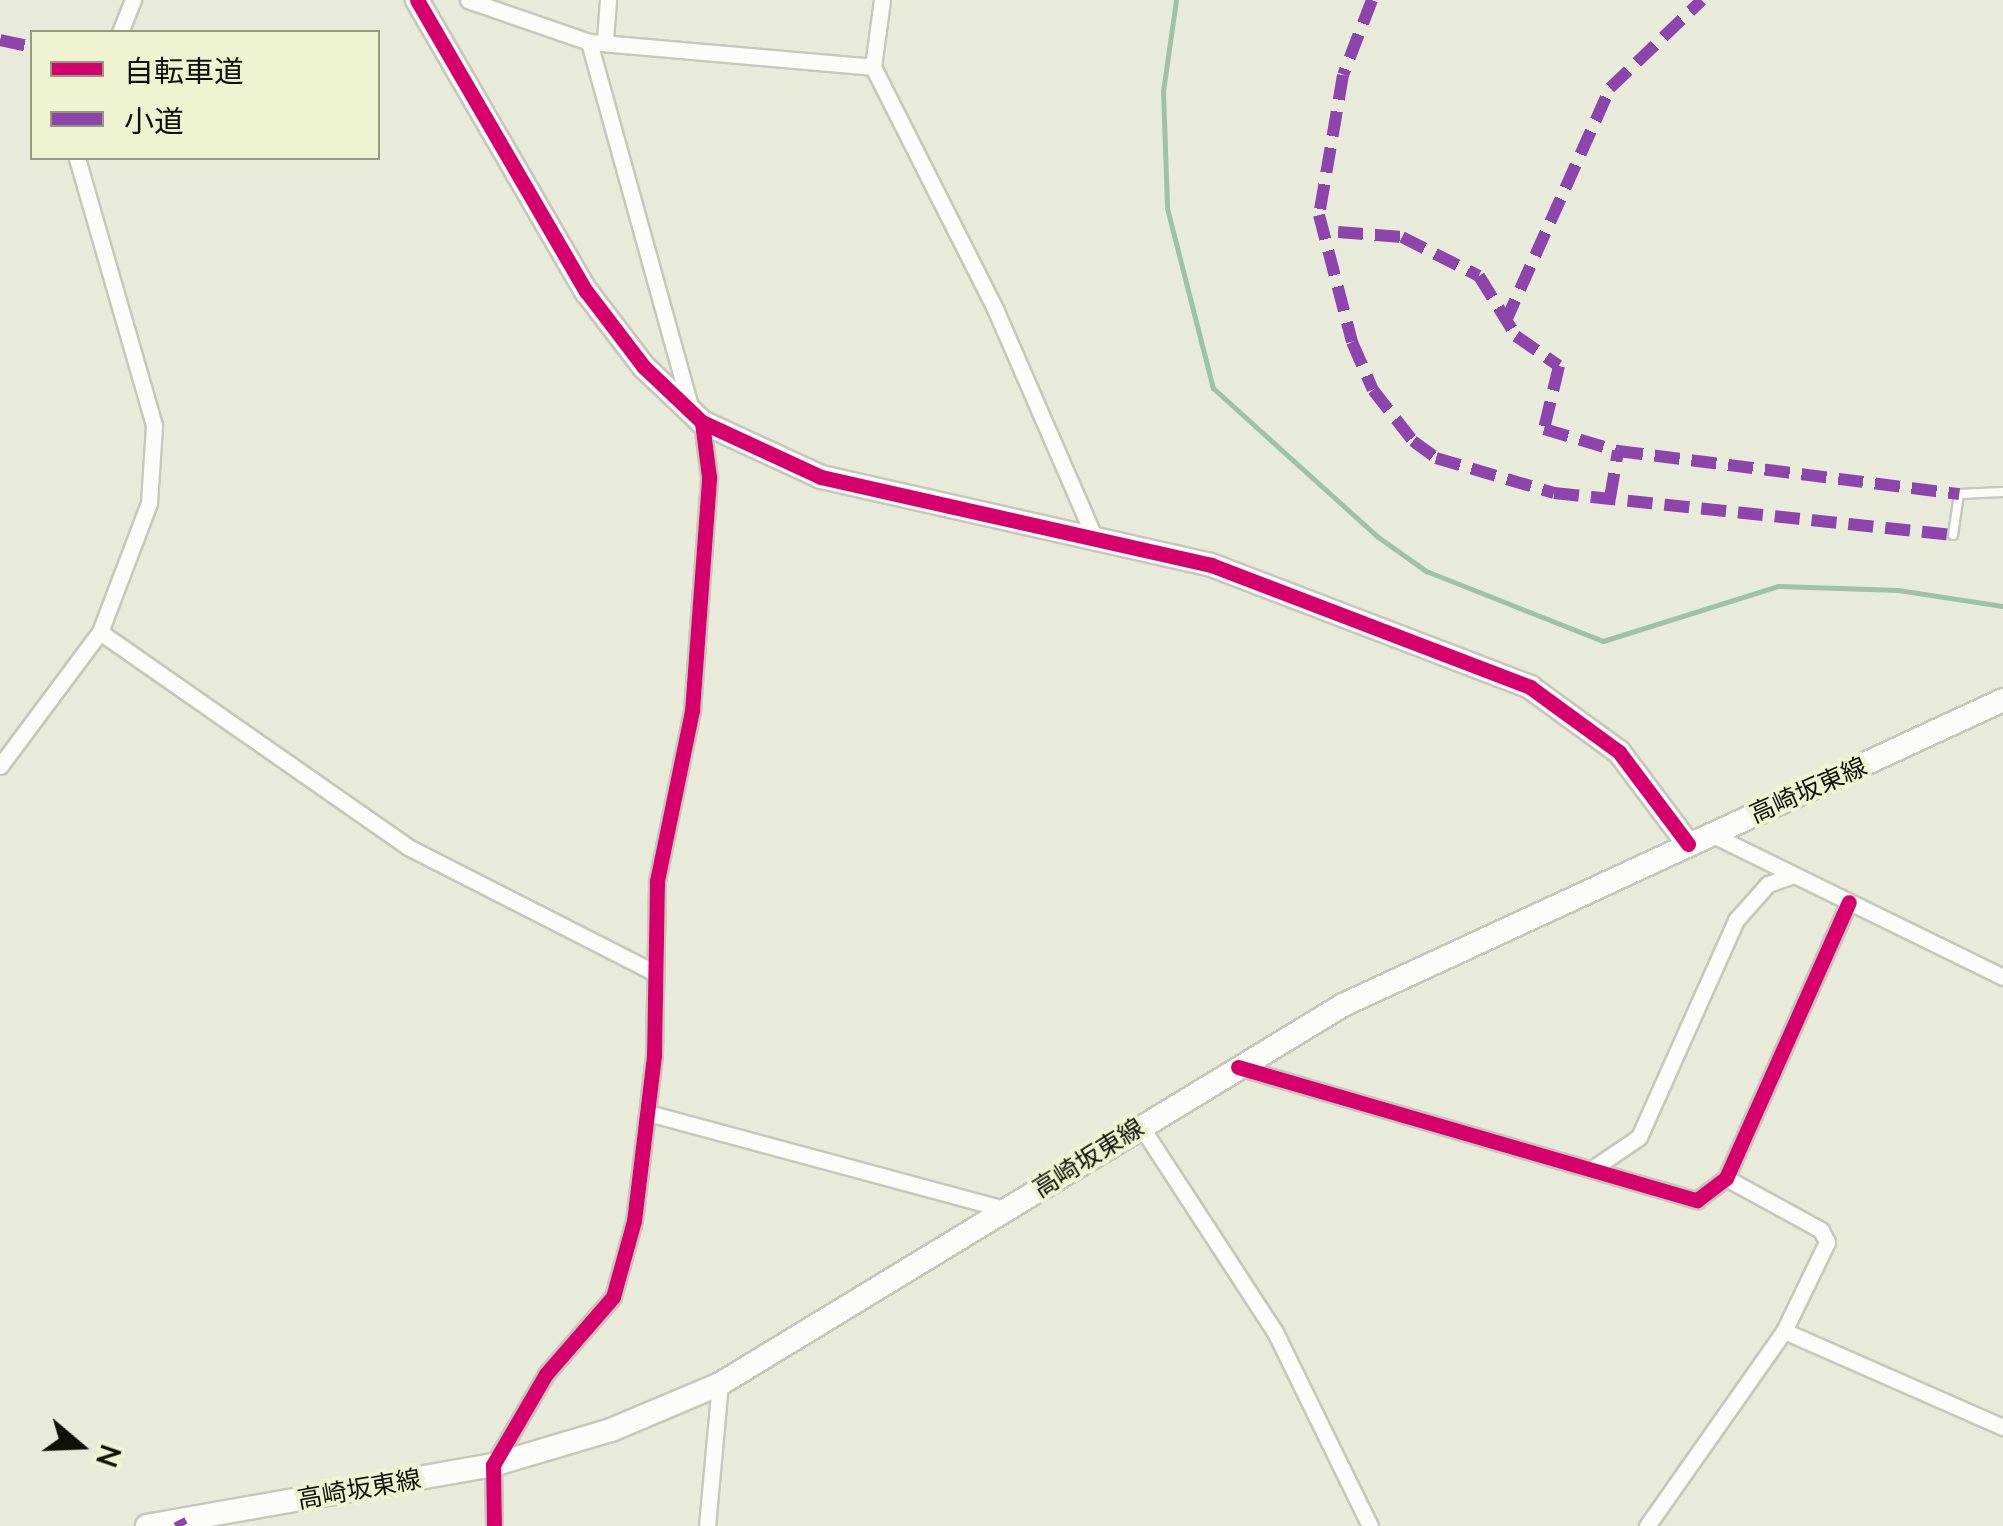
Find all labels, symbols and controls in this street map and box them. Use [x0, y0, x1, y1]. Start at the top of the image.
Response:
legend [30, 30, 380, 160]
text: 自転車道 [124, 52, 244, 90]
text: 小道 [124, 102, 184, 140]
street label: 高崎坂東線 [1745, 751, 1871, 829]
street label: 高崎坂東線 [1027, 1112, 1149, 1204]
north arrow [30, 1396, 130, 1496]
text: N [89, 1440, 129, 1472]
street label: 高崎坂東線 [295, 1463, 423, 1515]

